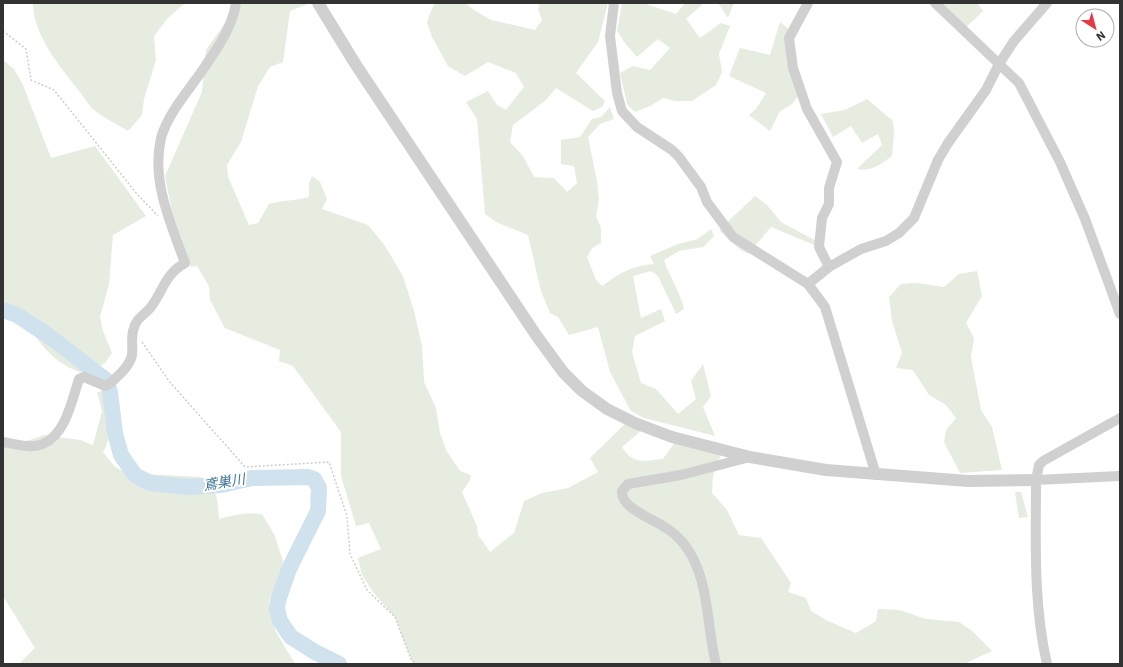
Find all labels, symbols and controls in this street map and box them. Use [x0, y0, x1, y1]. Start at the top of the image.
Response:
north arrow [1075, 8, 1115, 48]
text: N [1094, 28, 1108, 44]
water label: 鳶巣川 [202, 470, 248, 494]

